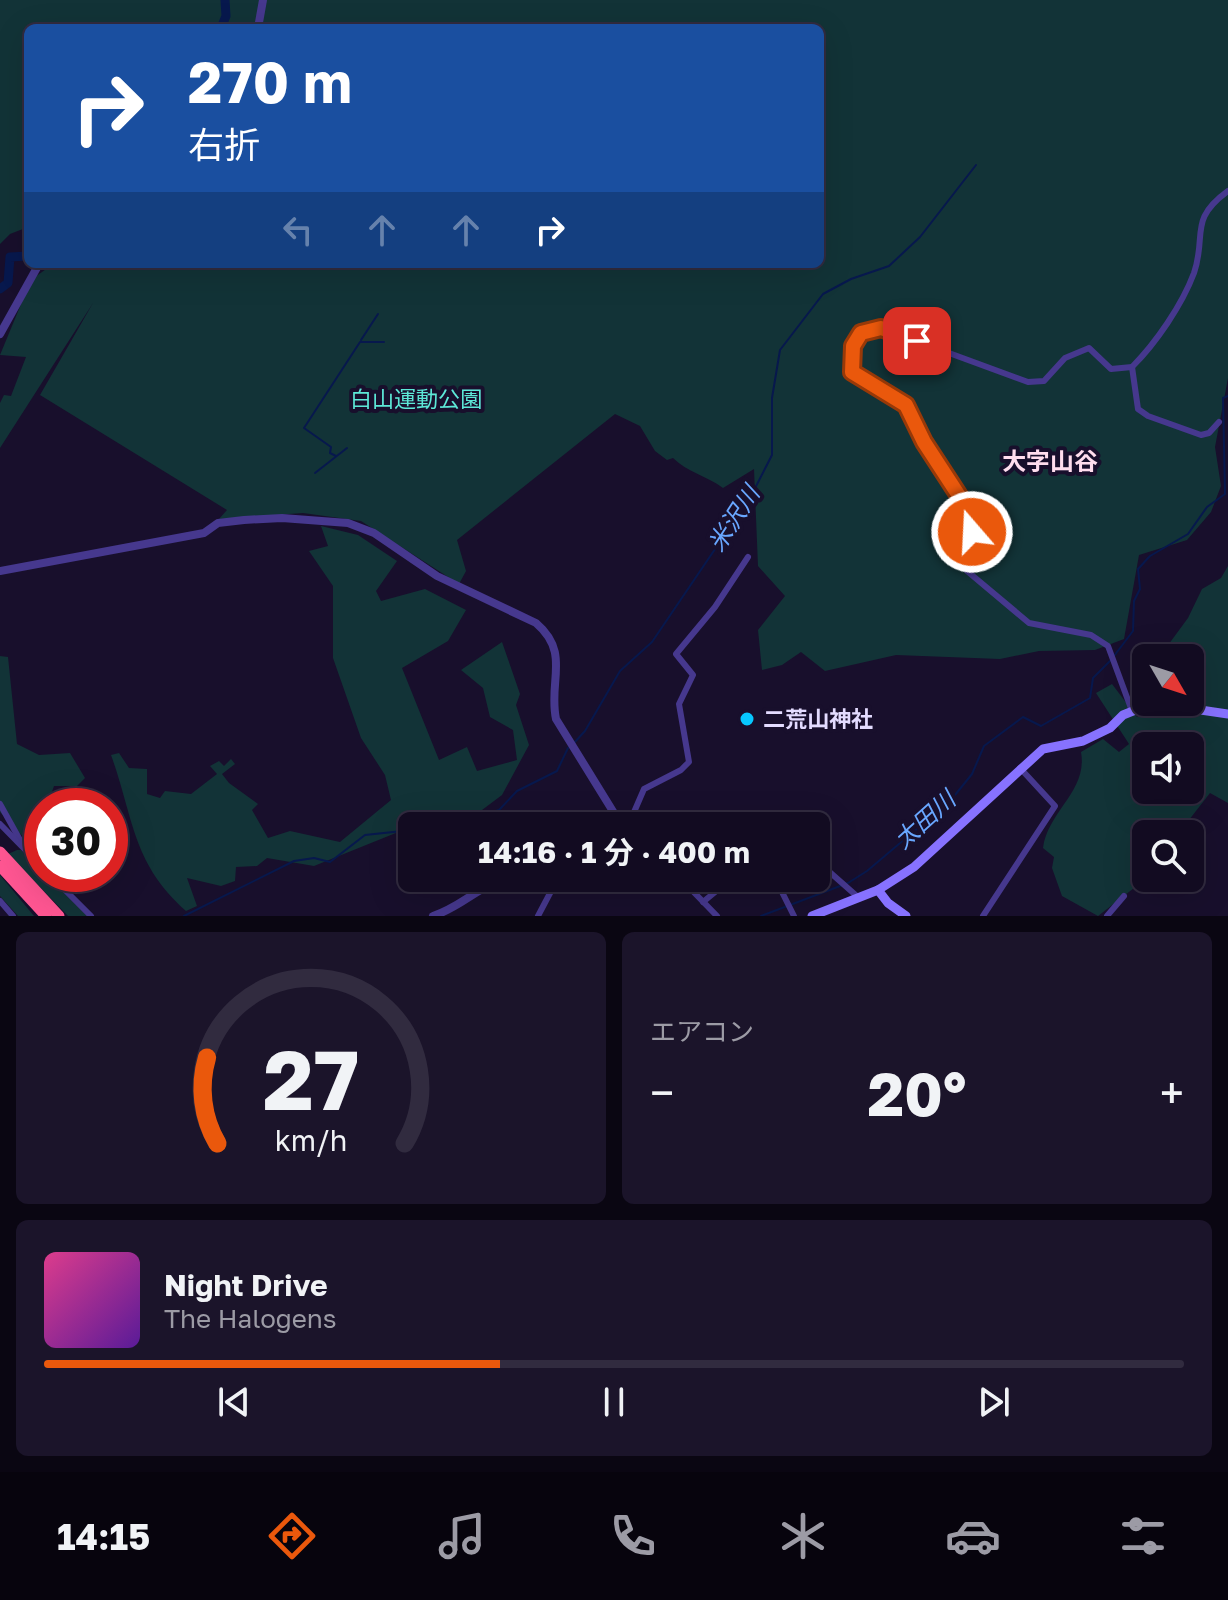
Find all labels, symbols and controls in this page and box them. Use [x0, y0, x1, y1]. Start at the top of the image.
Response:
text: 270 m [188, 48, 352, 115]
icon: right [56, 56, 160, 160]
text: 右折 [188, 123, 260, 166]
icon: left [276, 208, 320, 252]
icon: ahead [360, 208, 404, 252]
icon: ahead [444, 208, 488, 252]
icon: right [528, 208, 572, 252]
pin [883, 307, 951, 375]
icon: arrive [895, 319, 939, 363]
park label: 白山運動公園 [350, 385, 482, 412]
district label: 大字山谷 [1002, 446, 1098, 475]
water label: 米沢川 [701, 478, 766, 556]
position arrow [930, 490, 1014, 574]
north arrow [1132, 644, 1204, 716]
map controls [1132, 644, 1204, 892]
place label: 二荒山神社 [763, 705, 873, 732]
marker: 二荒山神社 [738, 710, 756, 728]
button: sound [1132, 732, 1204, 804]
water label: 太田川 [888, 782, 963, 854]
speed limit sign: 30 [24, 788, 128, 892]
button: search [1132, 820, 1204, 892]
text: 14:16 · 1 分 · 400 m [478, 834, 750, 870]
text: エアコン [650, 1016, 754, 1047]
text: 27 [263, 1028, 359, 1128]
text: 20° [868, 1057, 967, 1129]
text: − [650, 1066, 674, 1119]
text: + [1160, 1066, 1184, 1119]
text: km/h [275, 1123, 347, 1157]
text: Night Drive [164, 1267, 328, 1303]
text: The Halogens [164, 1303, 337, 1334]
icon: previous [212, 1380, 256, 1424]
icon: pause [592, 1380, 636, 1424]
icon: next [972, 1380, 1016, 1424]
icon: directions [264, 1508, 320, 1564]
icon: music [434, 1508, 490, 1564]
icon: phone [605, 1508, 661, 1564]
icon: climate [775, 1508, 831, 1564]
icon: car [945, 1508, 1001, 1564]
icon: filters [1115, 1508, 1171, 1564]
text: 14:15 [57, 1515, 150, 1558]

